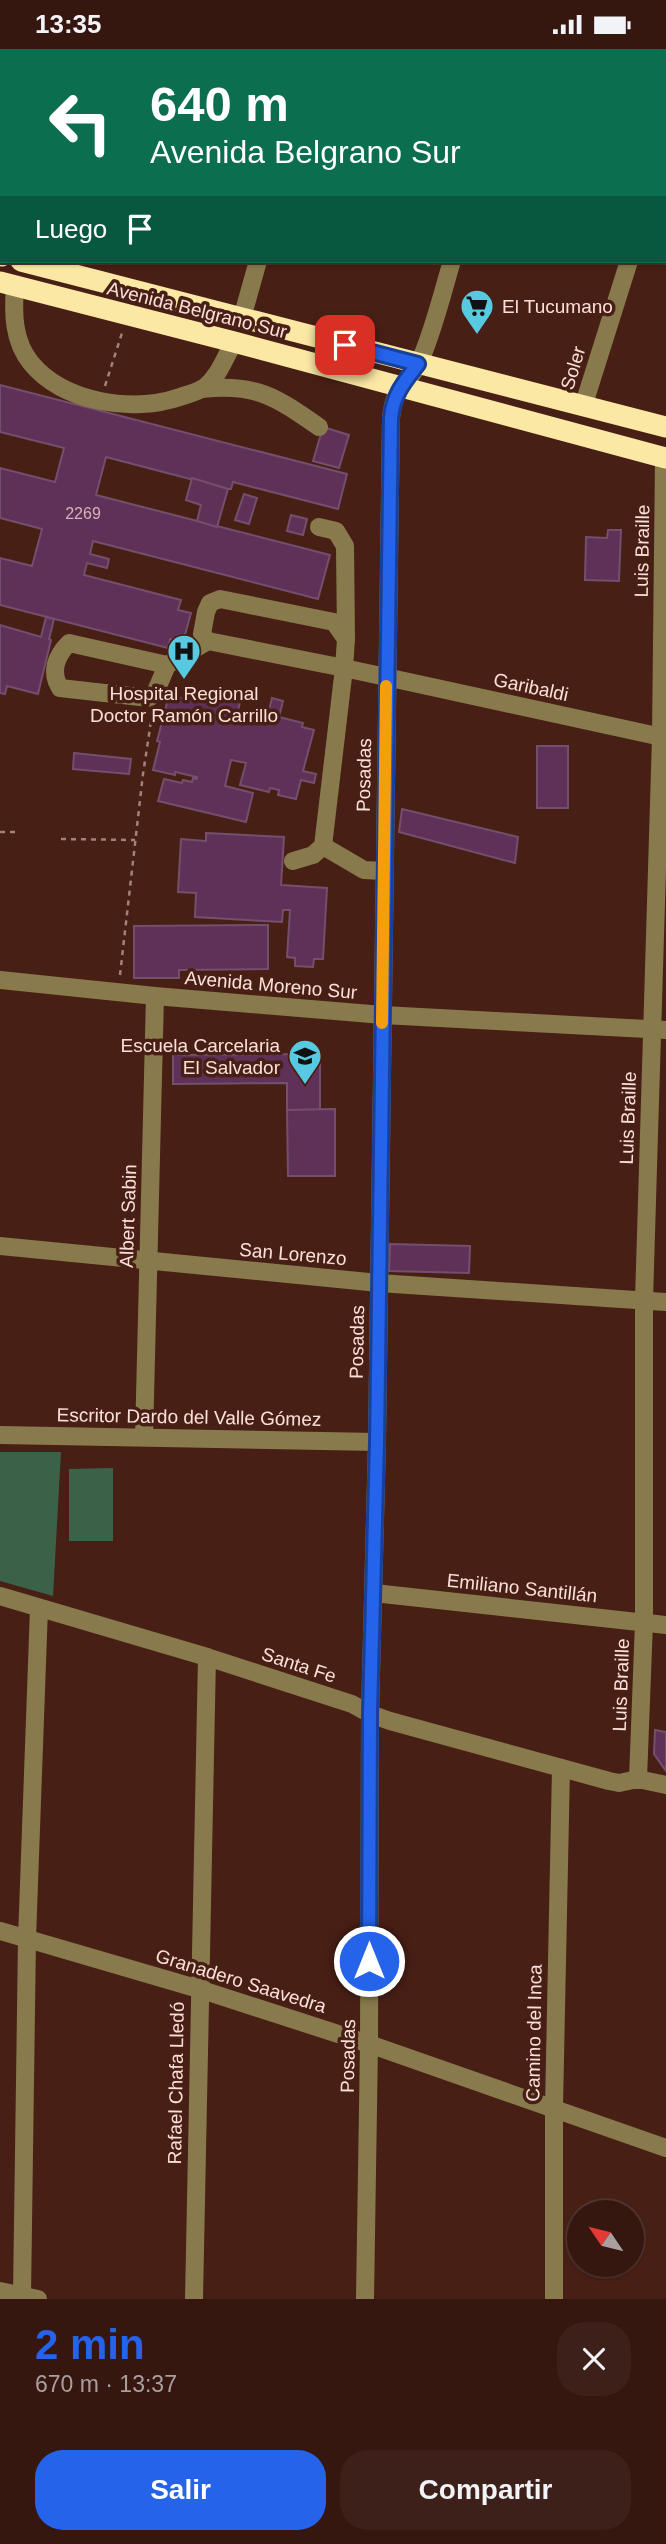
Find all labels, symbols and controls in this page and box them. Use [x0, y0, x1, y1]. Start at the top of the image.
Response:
text: 13:35 [35, 9, 102, 39]
icon: left [35, 77, 126, 168]
text: 640 m [150, 77, 289, 131]
text: Avenida Belgrano Sur [150, 134, 461, 170]
icon: arrive [121, 210, 159, 248]
text: Luego [35, 214, 107, 244]
street label: Avenida Belgrano Sur [105, 277, 290, 343]
supermarket icon: El Tucumano [458, 287, 496, 336]
place label: El Tucumano [502, 296, 613, 317]
pin [315, 315, 375, 375]
icon: arrive [326, 326, 364, 364]
street label: Soler [556, 343, 590, 392]
street label: Luis Braille [631, 504, 653, 598]
house number: 2269 [65, 505, 101, 522]
hospital icon: Hospital Regional Doctor Ramón Carrillo [165, 632, 203, 681]
street label: Garibaldi [492, 669, 570, 705]
place label: Hospital Regional Doctor Ramón Carrillo [90, 683, 278, 726]
street label: Posadas [353, 738, 375, 812]
street label: Avenida Moreno Sur [184, 967, 359, 1003]
place label: Escuela Carcelaria El Salvador [121, 1035, 281, 1078]
school or university icon: Escuela Carcelaria El Salvador [286, 1037, 324, 1086]
street label: Luis Braille [616, 1071, 640, 1165]
street label: Albert Sabin [116, 1164, 140, 1268]
street label: San Lorenzo [238, 1239, 348, 1269]
street label: Posadas [346, 1305, 368, 1379]
street label: Escritor Dardo del Valle Gómez [56, 1404, 322, 1430]
street label: Emiliano Santillán [446, 1570, 598, 1606]
street label: Luis Braille [609, 1638, 633, 1732]
street label: Santa Fe [259, 1643, 339, 1687]
position arrow [332, 1924, 406, 1998]
street label: Granadero Saavedra [153, 1945, 329, 2017]
street label: Camino del Inca [522, 1964, 546, 2102]
street label: Rafael Chafa Lledó [164, 2001, 188, 2165]
street label: Posadas [337, 2019, 359, 2093]
north arrow [567, 2200, 644, 2277]
map controls [567, 2200, 644, 2277]
text: 2 min [35, 2321, 145, 2368]
button: close [557, 2322, 631, 2396]
text: 670 m · 13:37 [35, 2371, 177, 2397]
button: Salir [35, 2450, 326, 2530]
button: Compartir [340, 2450, 631, 2530]

